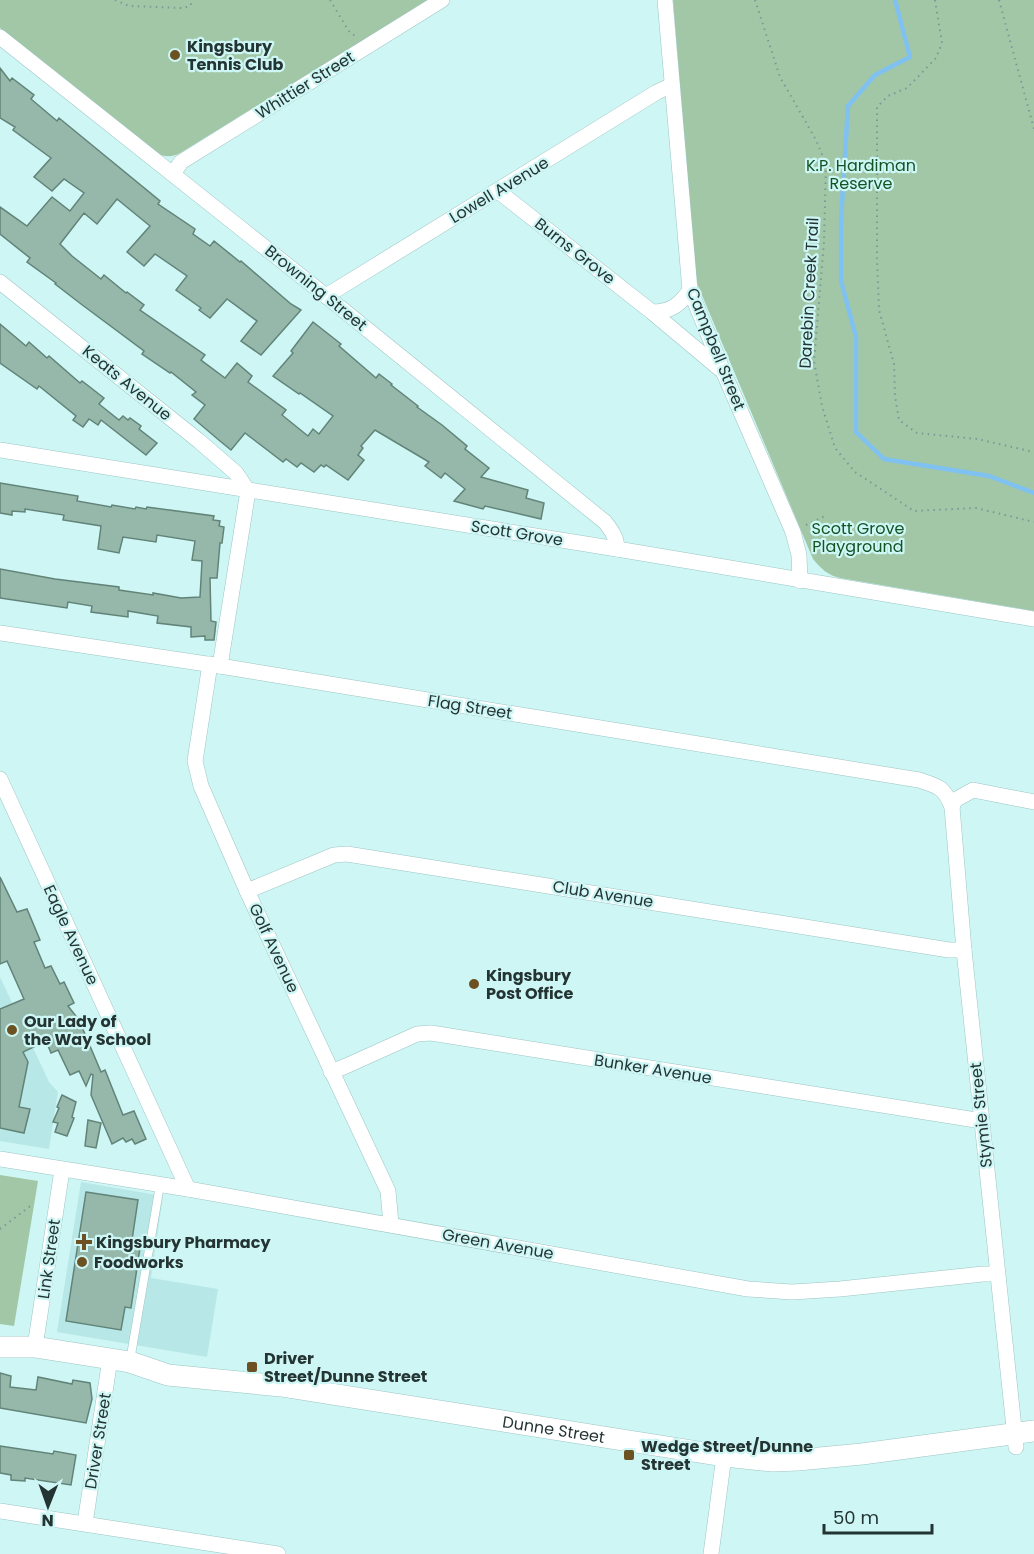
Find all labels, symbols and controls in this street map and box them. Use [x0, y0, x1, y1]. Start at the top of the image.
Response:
place label: Kingsbury Tennis Club [187, 35, 284, 76]
street label: Whittier Street [251, 45, 359, 125]
marker: Kingsbury Tennis Club [168, 48, 182, 62]
street label: Lowell Avenue [445, 151, 553, 229]
park label: K.P. Hardiman Reserve [806, 154, 916, 195]
street label: Burns Grove [530, 212, 620, 290]
street label: Darebin Creek Trail [794, 217, 824, 369]
street label: Browning Street [260, 240, 372, 337]
street label: Campbell Street [681, 284, 751, 414]
street label: Keats Avenue [77, 340, 177, 426]
street label: Scott Grove [469, 514, 565, 552]
park label: Scott Grove Playground [812, 517, 904, 558]
street label: Flag Street [426, 689, 514, 725]
street label: Club Avenue [551, 875, 655, 913]
street label: Eagle Avenue [38, 881, 104, 989]
street label: Golf Avenue [243, 900, 305, 997]
place label: Kingsbury Post Office [486, 964, 573, 1005]
marker: Kingsbury Post Office [467, 977, 481, 991]
place label: Our Lady of the Way School [24, 1010, 151, 1051]
marker: Our Lady of the Way School [5, 1023, 19, 1037]
street label: Bunker Avenue [593, 1048, 714, 1090]
street label: Stymie Street [964, 1061, 998, 1169]
street label: Link Street [32, 1217, 66, 1300]
street label: Green Avenue [440, 1223, 556, 1265]
place label: Kingsbury Pharmacy [96, 1231, 271, 1254]
marker: Kingsbury Pharmacy [77, 1235, 91, 1249]
place label: Foodworks [94, 1251, 184, 1274]
marker: Foodworks [75, 1255, 89, 1269]
place label: Driver Street/Dunne Street [264, 1347, 427, 1388]
marker: Driver Street/Dunne Street [245, 1360, 259, 1374]
street label: Driver Street [79, 1391, 117, 1491]
street label: Dunne Street [501, 1410, 607, 1449]
place label: Wedge Street/Dunne Street [641, 1435, 813, 1476]
marker: Wedge Street/Dunne Street [622, 1448, 636, 1462]
north arrow [18, 1476, 78, 1536]
scale bar [824, 1497, 932, 1535]
text: 50 m [833, 1505, 879, 1530]
text: N [42, 1509, 54, 1532]

